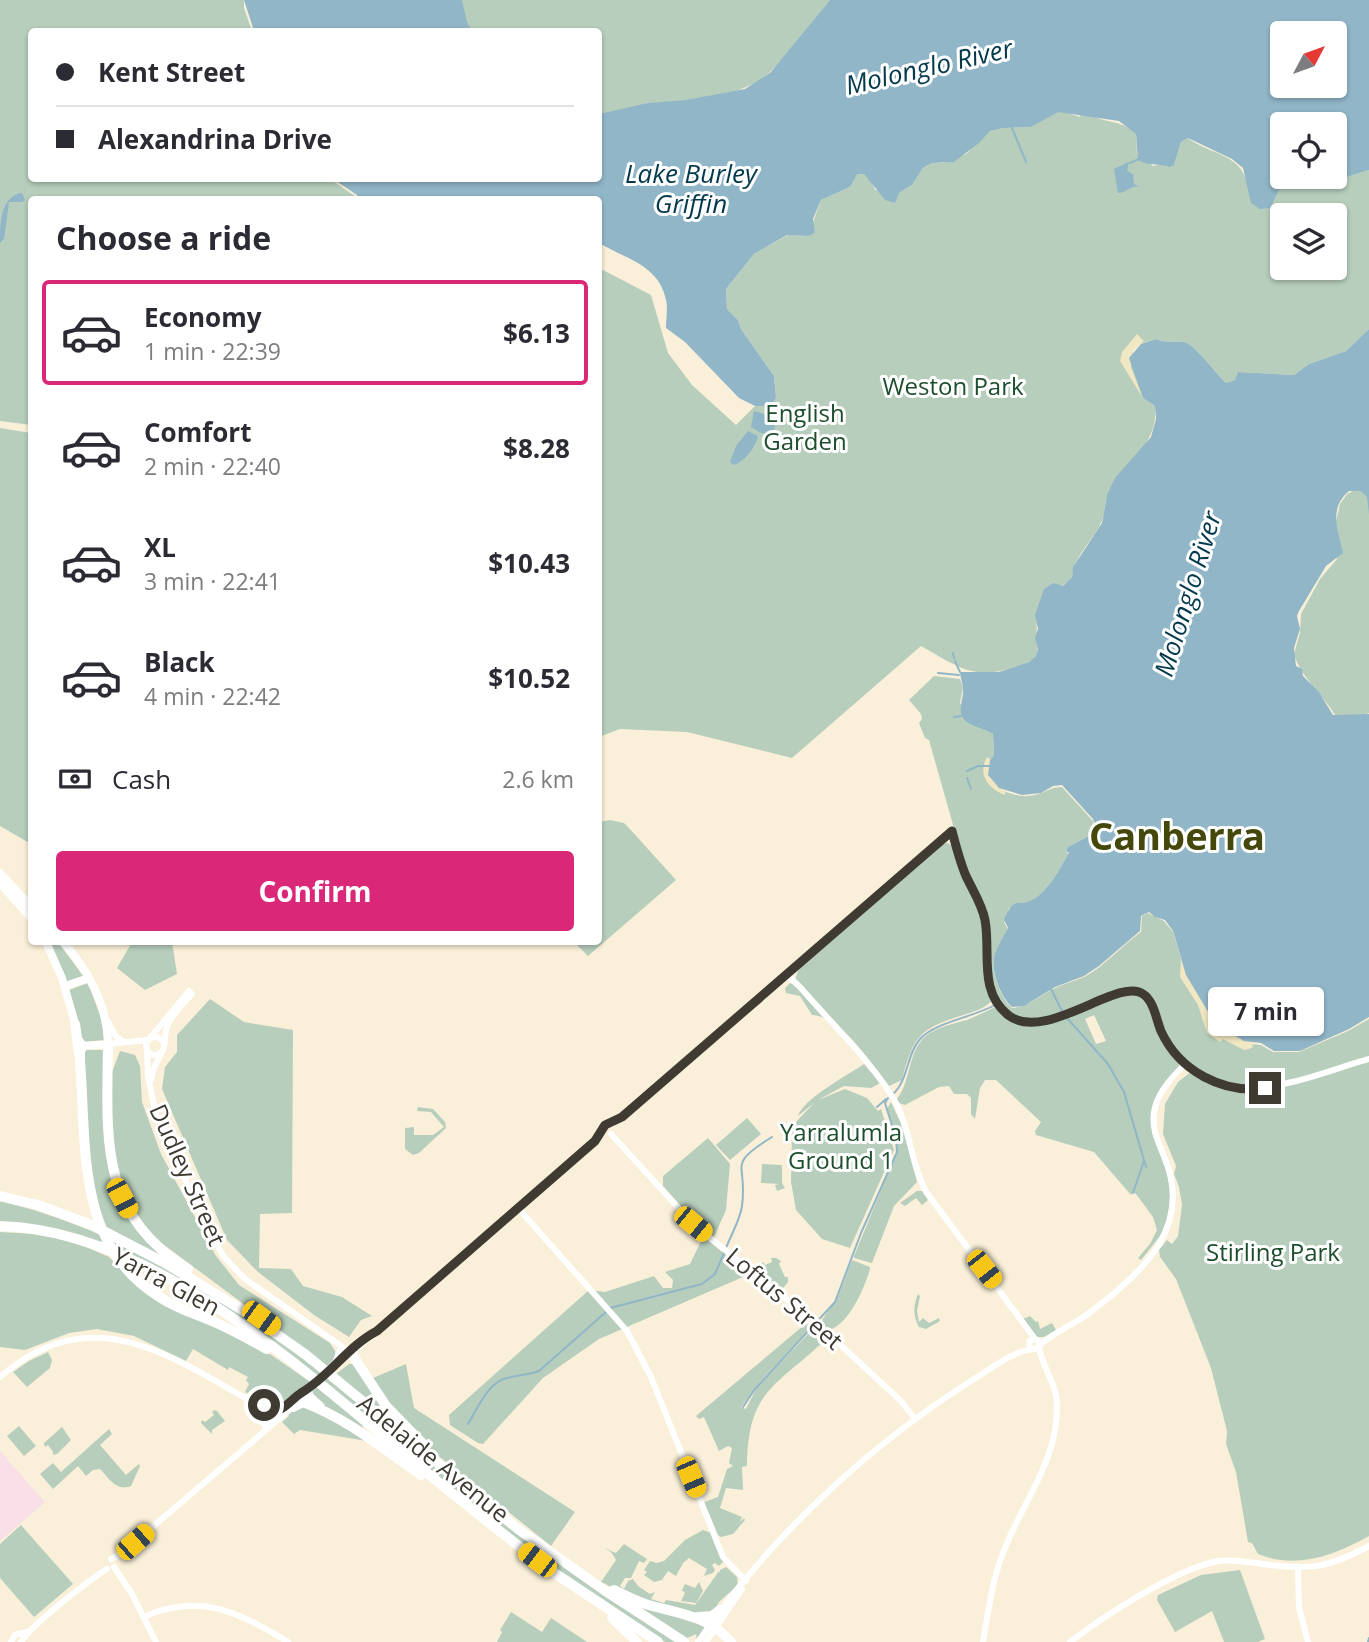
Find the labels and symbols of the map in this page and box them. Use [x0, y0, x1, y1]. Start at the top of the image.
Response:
north arrow [1270, 21, 1348, 98]
water label: Molonglo River [842, 29, 1018, 103]
water label: Lake Burley Griffin [625, 155, 759, 221]
park label: Weston Park [882, 369, 1024, 402]
park label: English Garden [763, 396, 847, 457]
water label: Molonglo River [1145, 505, 1230, 681]
district label: Canberra [1089, 809, 1265, 861]
callout: 7 min [1207, 986, 1323, 1036]
route end [1249, 1072, 1281, 1104]
street label: Dudley Street [142, 1098, 234, 1250]
park label: Yarralumla Ground 1 [780, 1115, 902, 1176]
car [103, 1175, 142, 1221]
car [671, 1203, 716, 1245]
park label: Stirling Park [1206, 1235, 1340, 1268]
street label: Yarra Glen [107, 1238, 226, 1323]
street label: Loftus Street [720, 1239, 850, 1356]
car [963, 1246, 1006, 1292]
car [238, 1297, 285, 1339]
street label: Adelaide Avenue [351, 1386, 517, 1529]
route start [248, 1389, 280, 1421]
car [674, 1454, 709, 1500]
car [113, 1520, 158, 1564]
car [514, 1539, 561, 1581]

